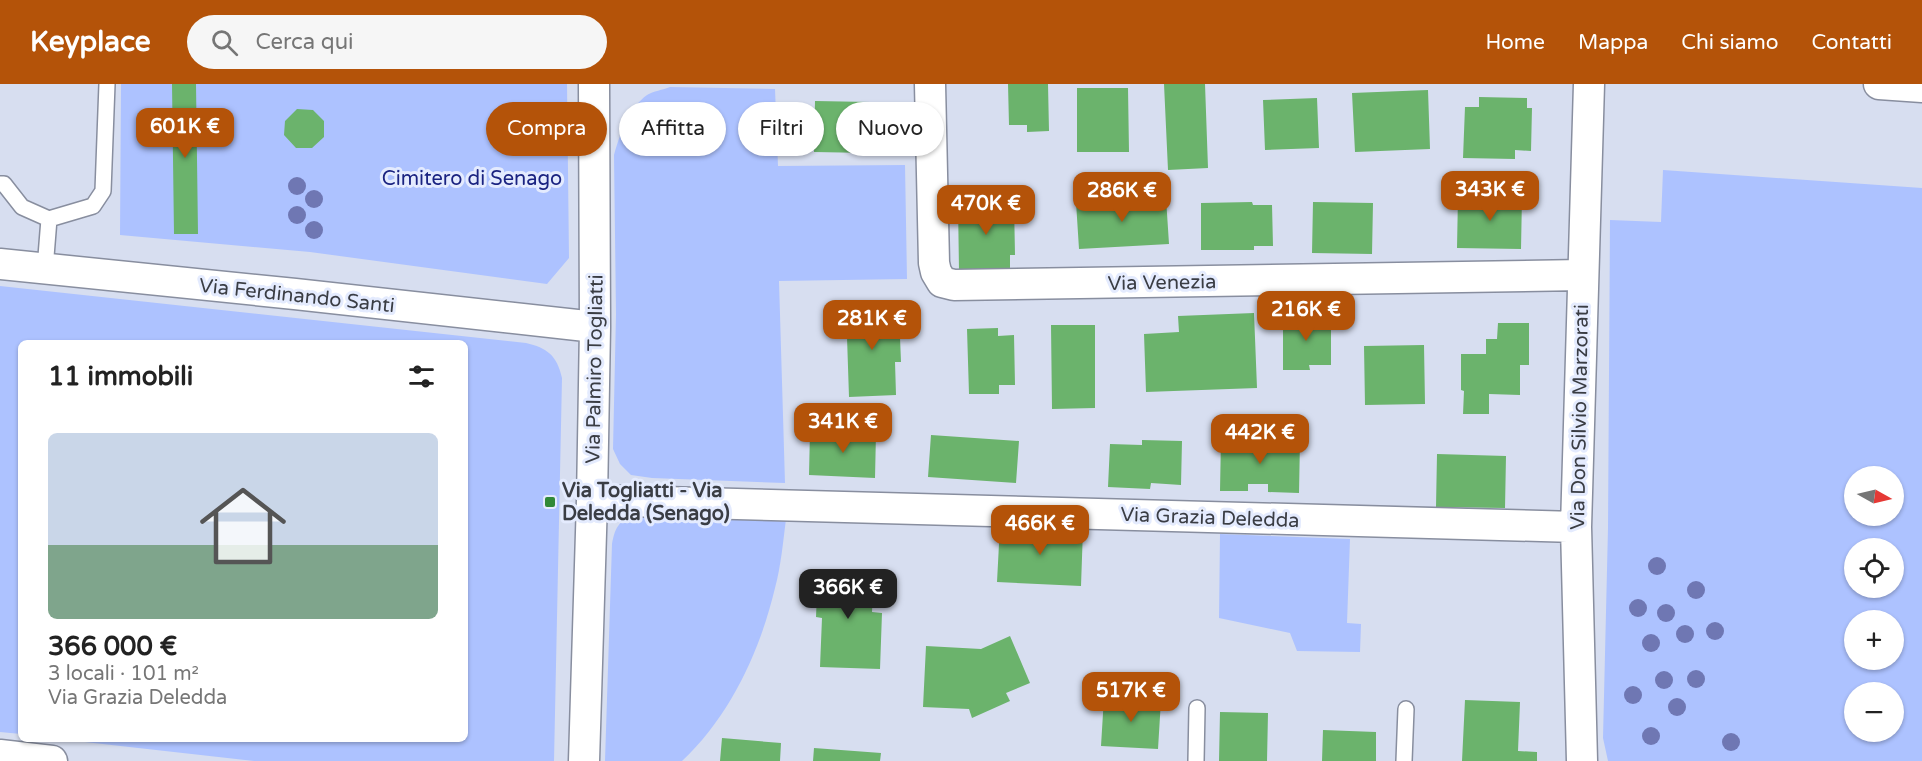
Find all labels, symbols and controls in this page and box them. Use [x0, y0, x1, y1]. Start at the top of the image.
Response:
search box [187, 15, 607, 69]
text: Keyplace [30, 25, 151, 59]
icon: search [208, 26, 241, 59]
text: Cerca qui [256, 29, 354, 55]
text: Home [1485, 30, 1545, 55]
text: Mappa [1578, 30, 1648, 55]
text: Chi siamo [1681, 30, 1779, 55]
text: Contatti [1812, 30, 1892, 55]
chip: Compra [486, 102, 607, 156]
chip: Affitta [619, 102, 726, 156]
chip: Filtri [738, 102, 824, 156]
chip: Nuovo [836, 102, 944, 156]
pin: 601K € [136, 108, 234, 159]
text: 601K € [150, 115, 220, 139]
park label: Cimitero di Senago [382, 167, 562, 191]
pin: 343K € [1441, 171, 1539, 222]
pin: 286K € [1073, 172, 1171, 223]
text: 343K € [1455, 178, 1525, 202]
text: 286K € [1087, 179, 1157, 203]
pin: 470K € [937, 185, 1035, 236]
text: 470K € [951, 192, 1021, 216]
street label: Via Venezia [1107, 270, 1217, 296]
street label: Via Ferdinando Santi [198, 274, 396, 318]
street label: Via Palmiro Togliatti [581, 274, 609, 464]
pin: 216K € [1257, 291, 1355, 342]
text: 216K € [1271, 298, 1341, 322]
pin: 281K € [823, 300, 921, 351]
street label: Via Don Silvio Marzorati [1566, 304, 1594, 530]
text: 281K € [837, 307, 907, 331]
icon: filters [405, 360, 438, 393]
text: 11 immobili [48, 361, 193, 392]
pin: 341K € [794, 403, 892, 454]
text: 341K € [808, 410, 878, 434]
pin: 442K € [1211, 414, 1309, 465]
text: 442K € [1225, 421, 1295, 445]
north arrow [1844, 466, 1904, 526]
map controls [1844, 466, 1904, 742]
icon: home [189, 472, 297, 580]
place label: Via Togliatti - Via Deledda (Senago) [562, 479, 730, 526]
marker: Via Togliatti - Via Deledda (Senago) [543, 495, 557, 509]
street label: Via Grazia Deledda [1120, 503, 1300, 533]
pin: 466K € [991, 505, 1089, 556]
text: 466K € [1005, 512, 1075, 536]
button: locate [1844, 538, 1904, 598]
pin: 366K € [799, 569, 897, 620]
text: 366K € [813, 576, 883, 600]
button: + [1844, 610, 1904, 670]
text: 366 000 € [48, 631, 177, 662]
text: 3 locali · 101 m² [48, 662, 199, 686]
pin: 517K € [1082, 672, 1180, 723]
text: 517K € [1096, 679, 1166, 703]
button: − [1844, 682, 1904, 742]
text: Via Grazia Deledda [48, 686, 227, 710]

